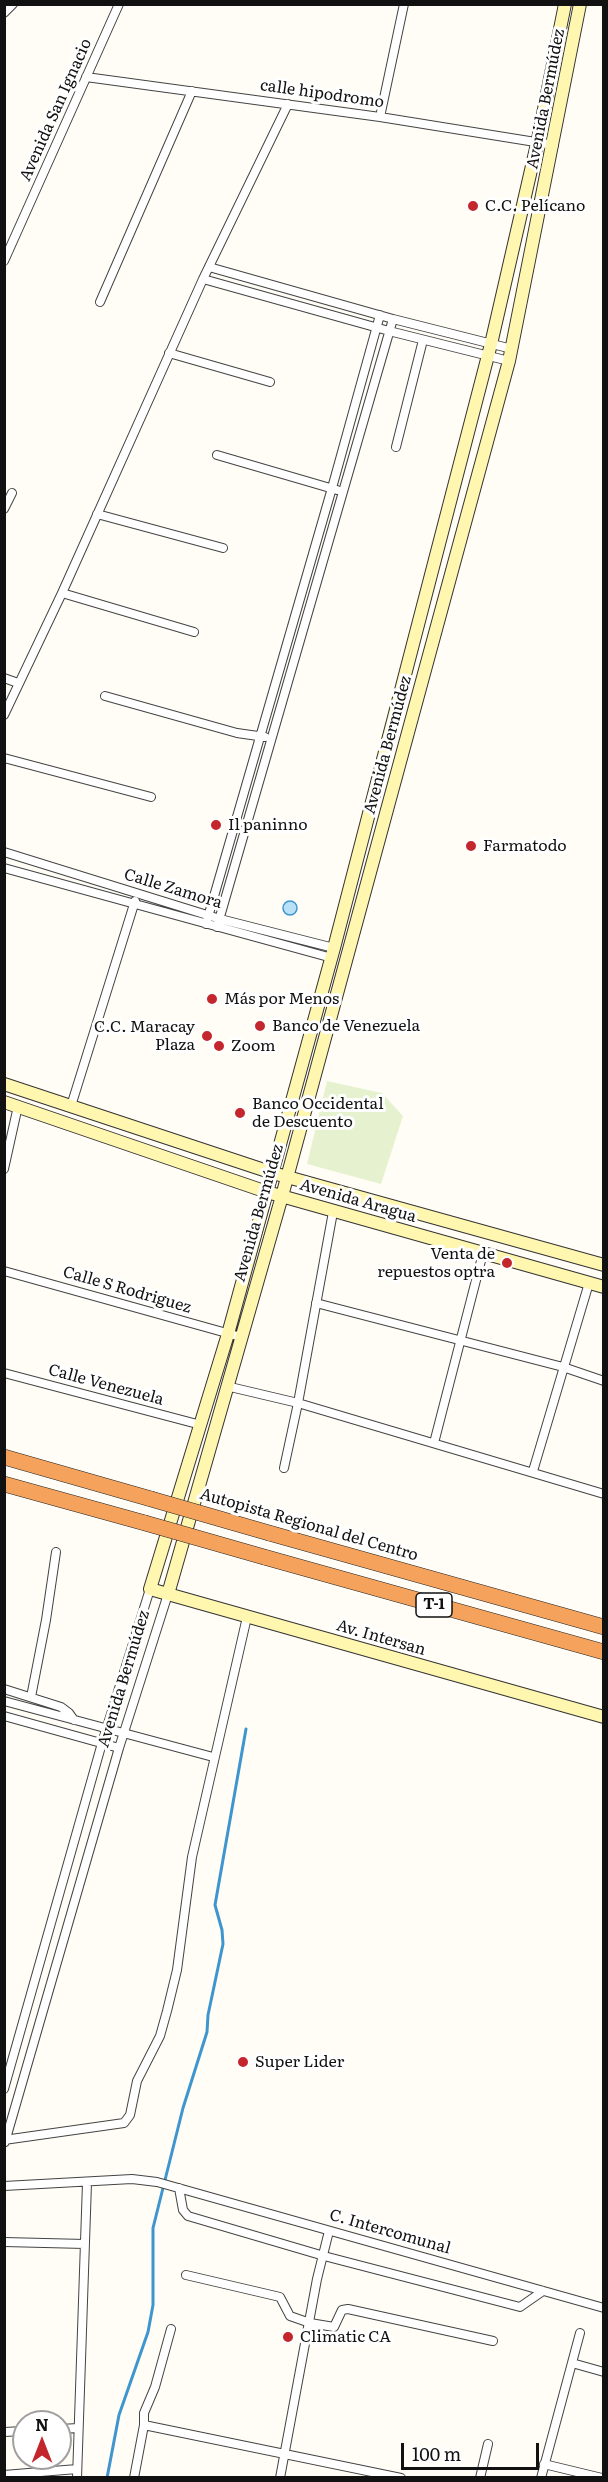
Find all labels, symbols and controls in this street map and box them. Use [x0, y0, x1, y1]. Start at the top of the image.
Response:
street label: Avenida Bermúdez [523, 27, 569, 171]
street label: Avenida San Ignacio [16, 36, 96, 184]
street label: calle hipodromo [259, 76, 385, 112]
place label: C.C. Pelícano [485, 196, 585, 216]
marker: C.C. Pelícano [466, 199, 480, 213]
street label: Avenida Bermúdez [360, 674, 416, 816]
place label: Il paninno [228, 815, 308, 835]
marker: Il paninno [209, 818, 223, 832]
place label: Farmatodo [483, 836, 567, 856]
marker: Farmatodo [464, 839, 478, 853]
street label: Calle Zamora [122, 865, 224, 913]
place label: Más por Menos [224, 989, 339, 1009]
marker: Más por Menos [205, 992, 219, 1006]
place label: Banco de Venezuela [272, 1016, 420, 1036]
place label: C.C. Maracay Plaza [94, 1017, 195, 1055]
marker: Banco de Venezuela [253, 1019, 267, 1033]
marker: C.C. Maracay Plaza [200, 1029, 214, 1043]
place label: Zoom [231, 1036, 276, 1056]
marker: Zoom [212, 1039, 226, 1053]
place label: Banco Occidental de Descuento [252, 1094, 384, 1132]
marker: Banco Occidental de Descuento [233, 1106, 247, 1120]
street label: Avenida Bermúdez [230, 1142, 288, 1284]
street label: Avenida Aragua [297, 1175, 419, 1227]
place label: Venta de repuestos optra [377, 1244, 495, 1282]
marker: Venta de repuestos optra [500, 1256, 514, 1270]
street label: Calle S Rodriguez [61, 1262, 193, 1318]
street label: Calle Venezuela [46, 1360, 166, 1410]
street label: Autopista Regional del Centro [198, 1485, 420, 1565]
road number: T-1 [416, 1593, 452, 1617]
street label: Avenida Bermúdez [94, 1608, 154, 1750]
street label: Av. Intersan [334, 1616, 428, 1660]
place label: Super Lider [255, 2052, 344, 2072]
marker: Super Lider [236, 2055, 250, 2069]
street label: C. Intercomunal [327, 2206, 453, 2258]
place label: Climatic CA [300, 2327, 391, 2347]
marker: Climatic CA [281, 2330, 295, 2344]
north arrow [12, 2410, 72, 2470]
text: N [35, 2412, 49, 2436]
scale bar [404, 2431, 542, 2469]
text: 100 m [412, 2440, 461, 2467]

